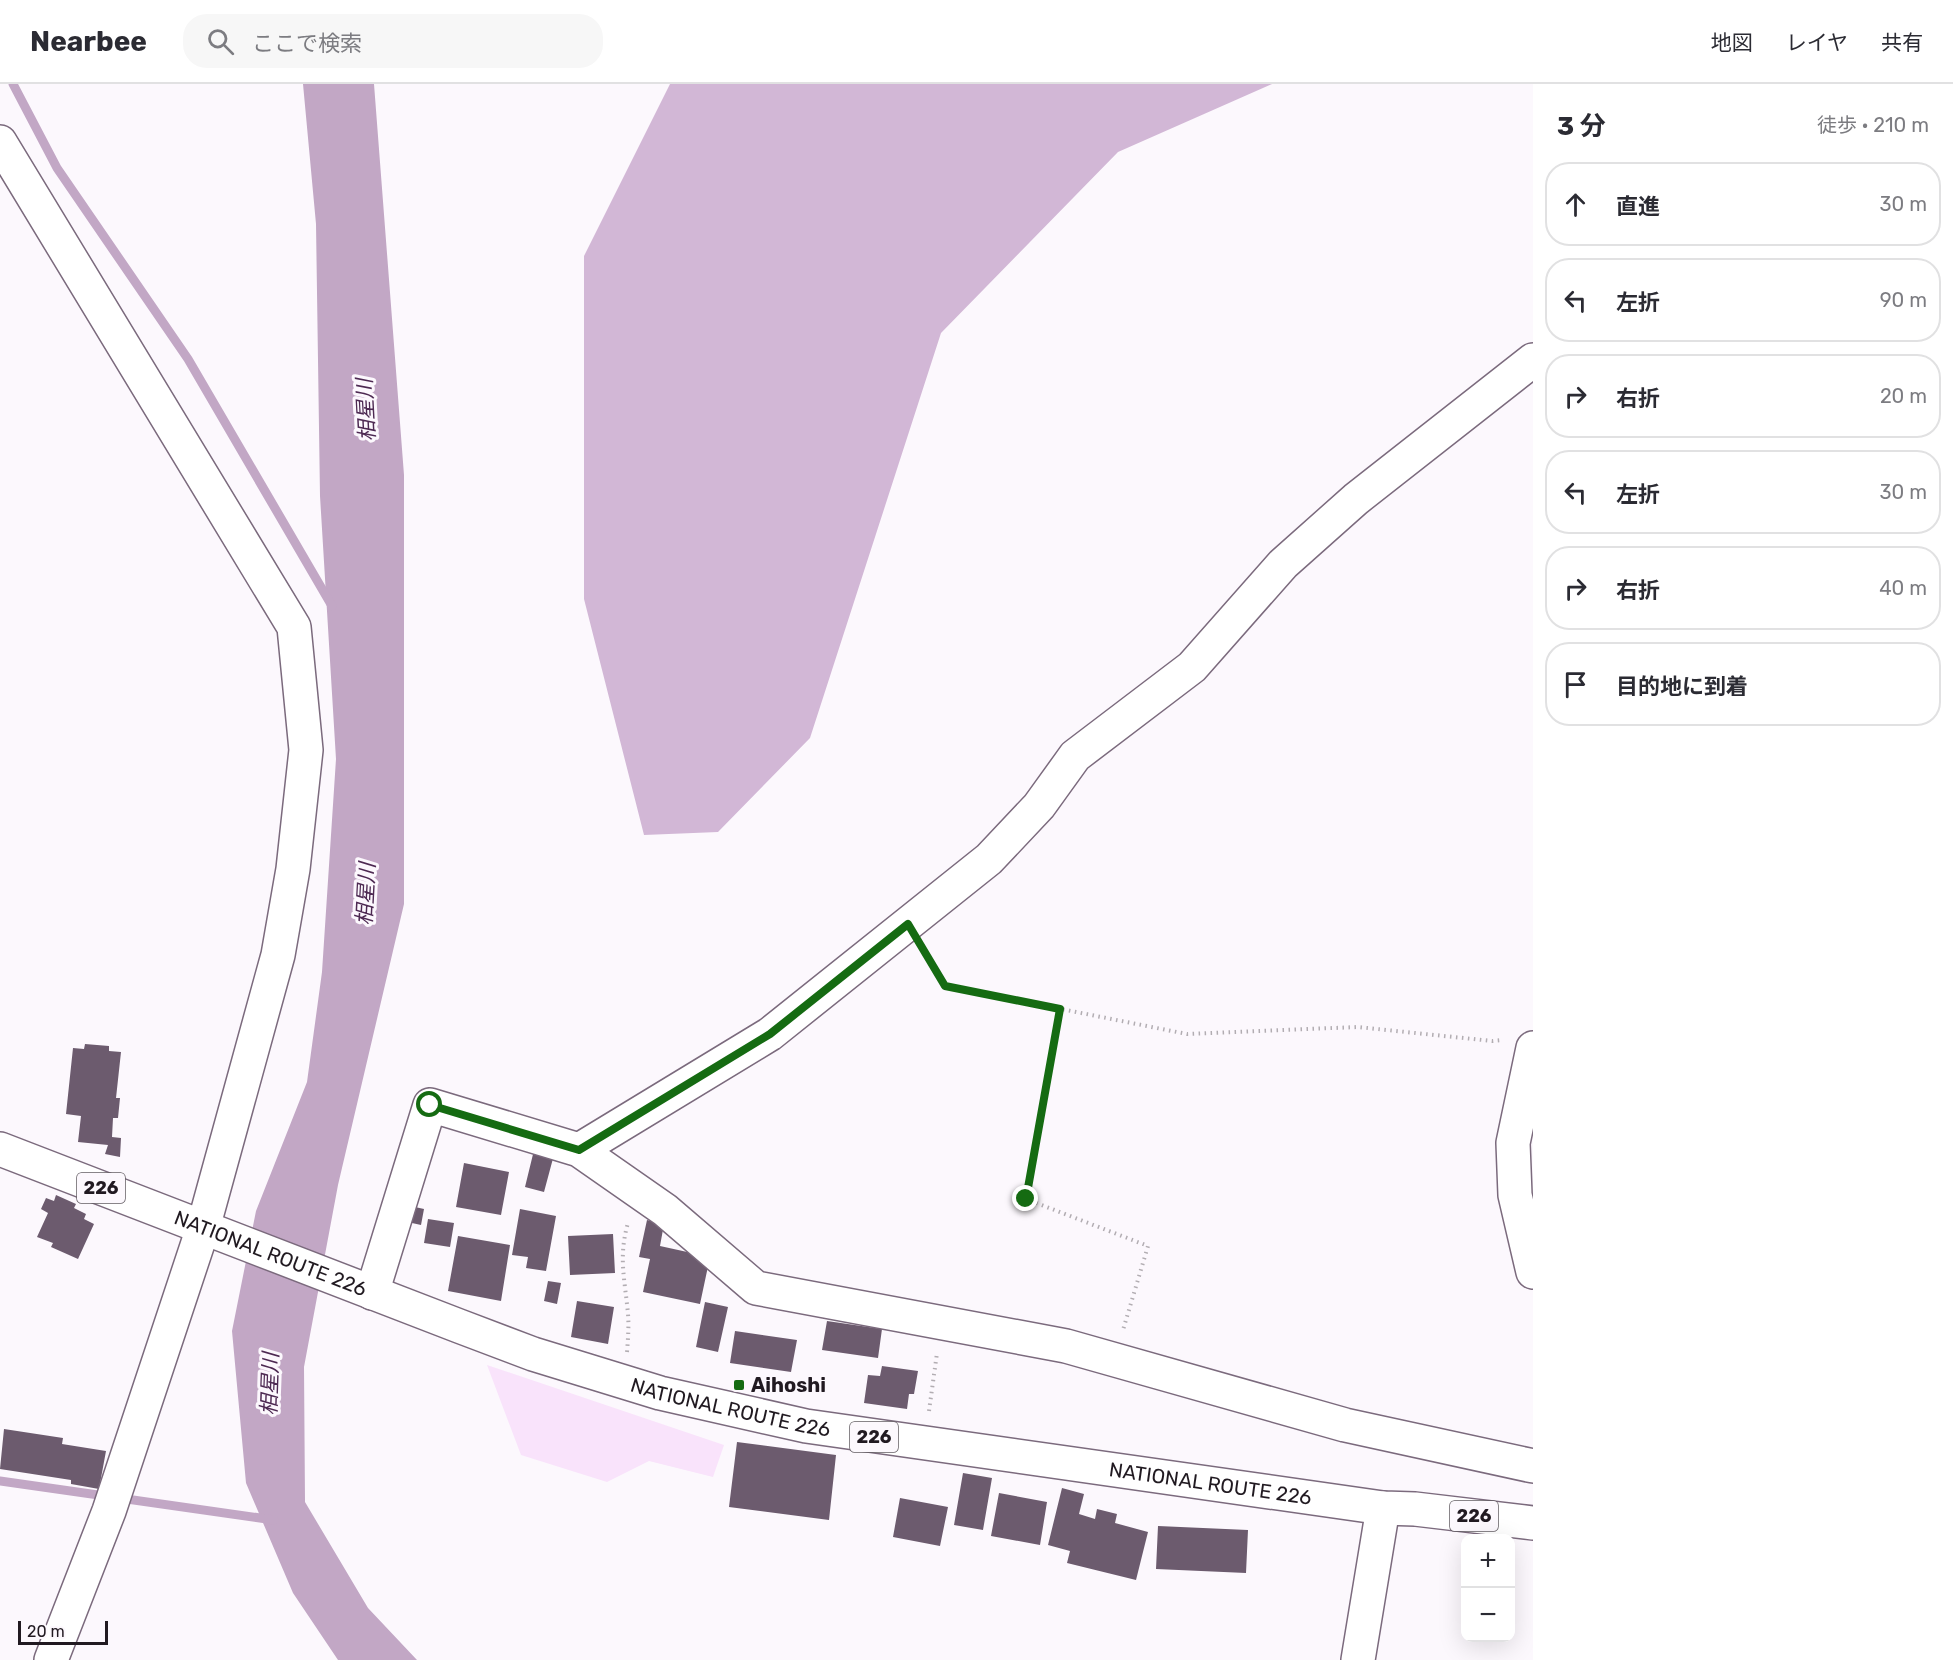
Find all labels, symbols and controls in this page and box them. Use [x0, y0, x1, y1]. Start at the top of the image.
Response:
search box [183, 14, 603, 68]
text: Nearbee [30, 25, 147, 58]
icon: search [204, 25, 237, 58]
text: ここで検索 [252, 30, 362, 57]
text: 地図 [1711, 30, 1753, 55]
text: レイヤ [1786, 30, 1848, 55]
text: 共有 [1881, 30, 1923, 55]
text: 3 分 [1557, 111, 1606, 142]
text: 徒歩 · 210 m [1817, 113, 1929, 137]
icon: ahead [1559, 188, 1592, 221]
text: 30 m [1880, 192, 1927, 216]
text: 直進 [1616, 193, 1660, 220]
icon: left [1559, 284, 1592, 317]
text: 90 m [1880, 288, 1927, 312]
text: 左折 [1616, 289, 1660, 316]
water label: 相星川 [351, 376, 380, 442]
icon: right [1559, 380, 1592, 413]
text: 20 m [1880, 384, 1927, 408]
text: 右折 [1616, 385, 1660, 412]
icon: left [1559, 476, 1592, 509]
text: 30 m [1880, 480, 1927, 504]
text: 左折 [1616, 481, 1660, 508]
icon: right [1559, 572, 1592, 605]
text: 40 m [1879, 576, 1927, 600]
text: 右折 [1616, 577, 1660, 604]
icon: arrive [1559, 668, 1592, 701]
text: 目的地に到着 [1616, 673, 1748, 700]
water label: 相星川 [351, 860, 380, 926]
route start [416, 1091, 442, 1117]
road number: 226 [77, 1173, 125, 1203]
route end [1012, 1185, 1038, 1211]
street label: NATIONAL ROUTE 226 [171, 1205, 370, 1301]
water label: 相星川 [256, 1350, 283, 1416]
street label: NATIONAL ROUTE 226 [628, 1373, 832, 1441]
place label: Aihoshi [751, 1373, 826, 1397]
marker: Aihoshi [732, 1378, 746, 1392]
road number: 226 [850, 1422, 898, 1452]
street label: NATIONAL ROUTE 226 [1108, 1457, 1313, 1510]
road number: 226 [1450, 1501, 1498, 1531]
map controls [1461, 1534, 1515, 1642]
button: + [1461, 1534, 1515, 1588]
button: − [1461, 1588, 1515, 1642]
scale bar [18, 1618, 108, 1646]
text: 20 m [27, 1622, 65, 1641]

